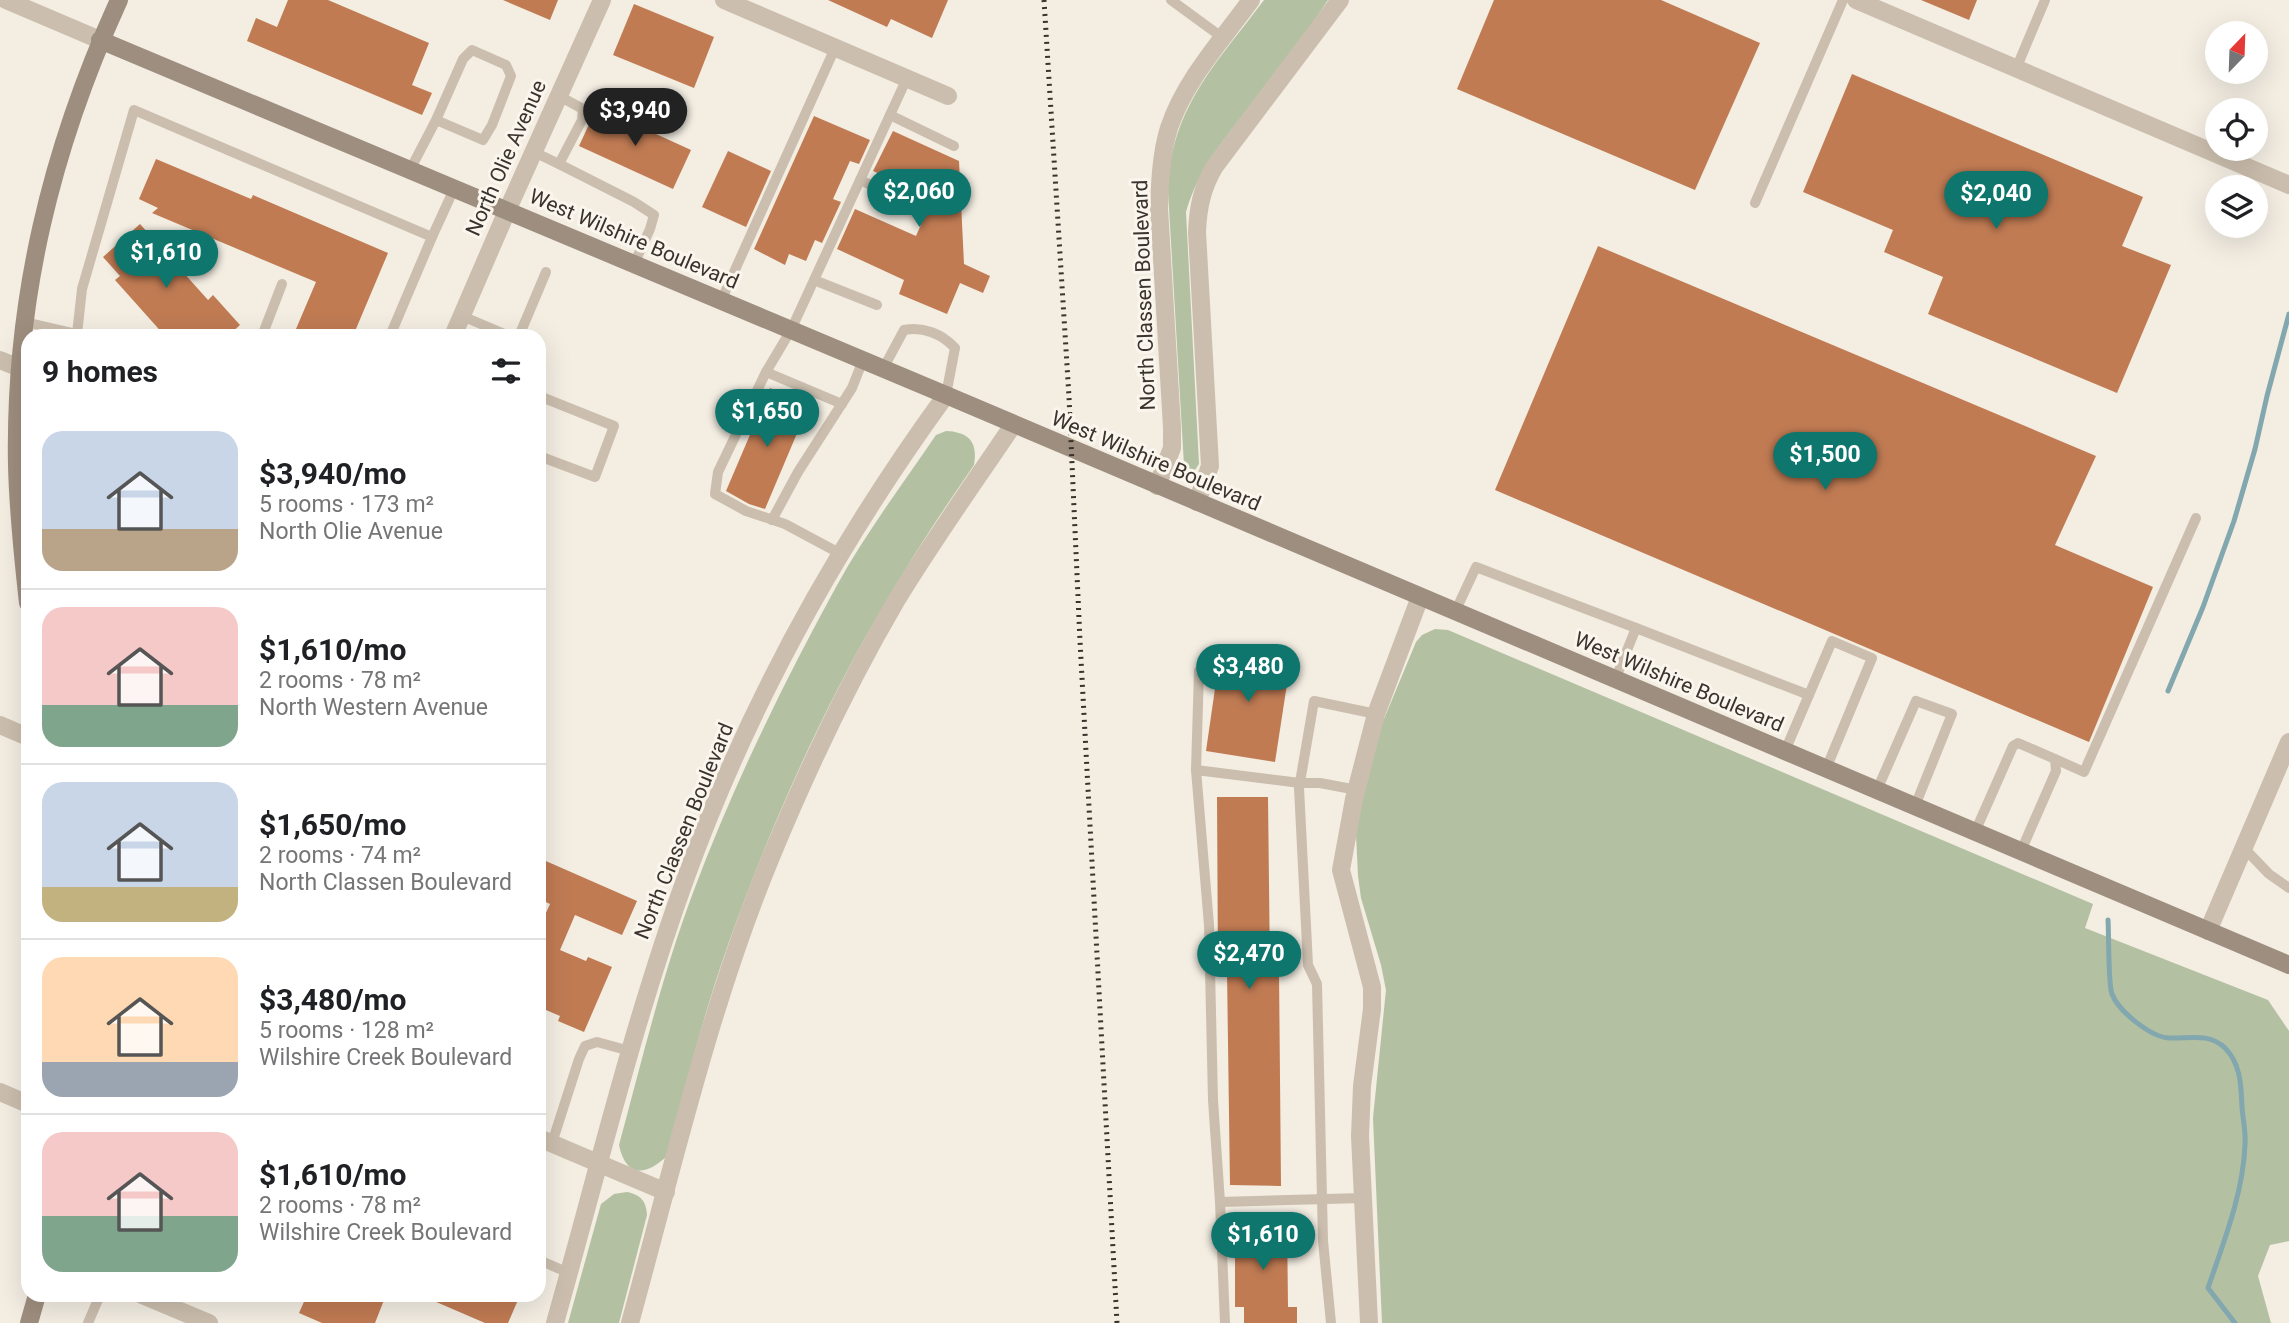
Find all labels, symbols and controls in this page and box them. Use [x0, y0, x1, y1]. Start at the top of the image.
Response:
north arrow [2205, 21, 2268, 84]
map controls [2205, 21, 2268, 238]
street label: North Olie Avenue [461, 76, 551, 240]
pin: $3,940 [578, 88, 692, 148]
text: $3,940 [599, 97, 671, 124]
button: locate [2205, 98, 2268, 161]
pin: $2,060 [862, 170, 976, 229]
pin: $2,040 [1939, 172, 2053, 231]
button: layers [2205, 175, 2268, 238]
text: $2,060 [883, 178, 955, 205]
street label: North Classen Boulevard [1128, 179, 1160, 411]
text: $2,040 [1960, 180, 2032, 207]
street label: West Wilshire Boulevard [526, 184, 742, 294]
pin: $1,610 [109, 230, 223, 290]
text: $1,610 [130, 239, 202, 266]
icon: filters [487, 352, 525, 390]
text: 9 homes [42, 354, 158, 389]
pin: $1,650 [710, 390, 824, 449]
text: $1,650 [731, 398, 803, 425]
street label: West Wilshire Boulevard [1048, 406, 1264, 516]
pin: $1,500 [1768, 433, 1882, 492]
text: $1,500 [1789, 441, 1861, 468]
text: $3,940/mo [259, 456, 407, 491]
icon: home [98, 459, 182, 543]
text: 5 rooms · 173 m² [259, 491, 434, 518]
text: North Olie Avenue [259, 518, 443, 545]
street label: West Wilshire Boulevard [1571, 627, 1787, 737]
text: $1,610/mo [259, 632, 407, 667]
icon: home [98, 635, 182, 719]
pin: $3,480 [1191, 644, 1305, 704]
text: $3,480 [1212, 653, 1284, 680]
text: 2 rooms · 78 m² [259, 667, 421, 694]
text: North Western Avenue [259, 694, 488, 721]
street label: North Classen Boulevard [630, 719, 738, 943]
text: $1,650/mo [259, 807, 407, 842]
icon: home [98, 810, 182, 894]
text: 2 rooms · 74 m² [259, 842, 421, 869]
text: North Classen Boulevard [259, 869, 512, 896]
pin: $2,470 [1192, 932, 1306, 991]
text: $2,470 [1213, 940, 1285, 967]
text: $3,480/mo [259, 982, 407, 1017]
icon: home [98, 985, 182, 1069]
text: 5 rooms · 128 m² [259, 1017, 434, 1044]
text: Wilshire Creek Boulevard [259, 1044, 512, 1071]
text: $1,610/mo [259, 1157, 407, 1192]
icon: home [98, 1160, 182, 1244]
text: 2 rooms · 78 m² [259, 1192, 421, 1219]
pin: $1,610 [1206, 1212, 1320, 1272]
text: Wilshire Creek Boulevard [259, 1219, 512, 1246]
text: $1,610 [1227, 1221, 1299, 1248]

